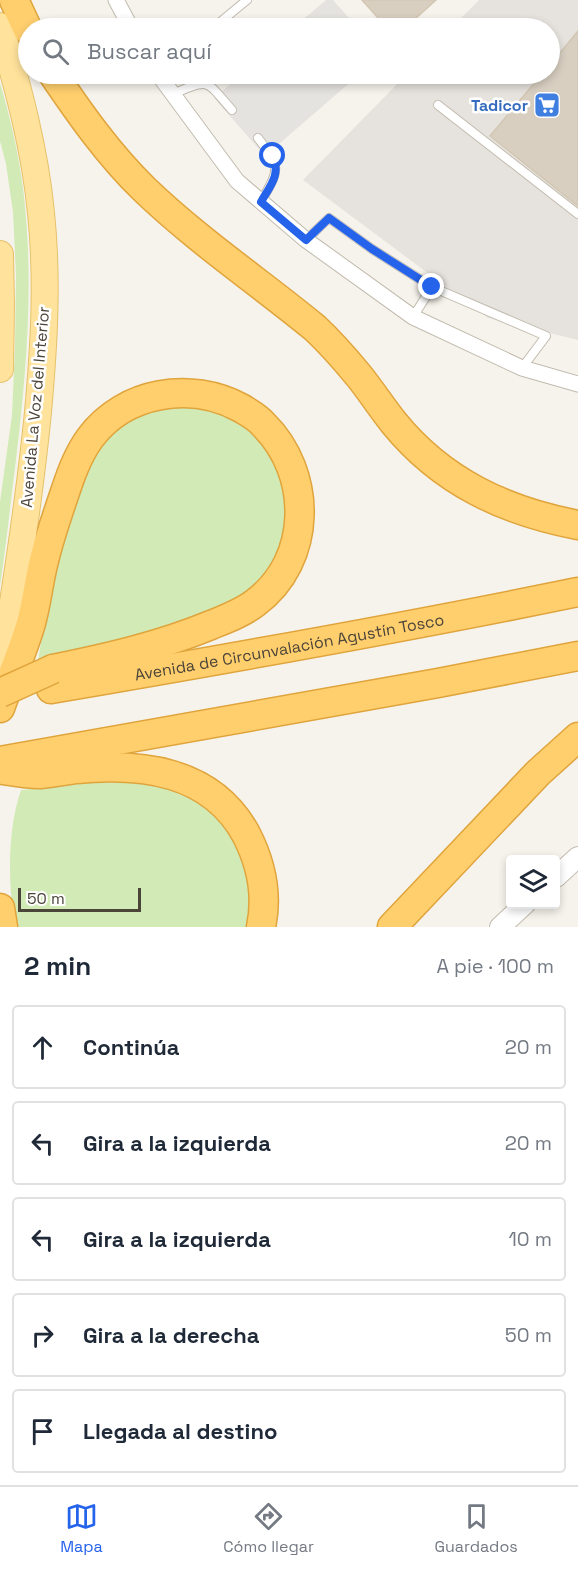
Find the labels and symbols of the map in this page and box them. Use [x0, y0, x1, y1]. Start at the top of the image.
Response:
supermarket icon: Tadicor [532, 90, 562, 120]
place label: Tadicor [471, 95, 528, 116]
route start [259, 142, 285, 168]
route end [418, 273, 444, 299]
street label: Avenida La Voz del Interior [16, 306, 54, 508]
street label: Avenida de Circunvalación Agustín Tosco [133, 608, 446, 685]
scale bar [18, 885, 141, 912]

